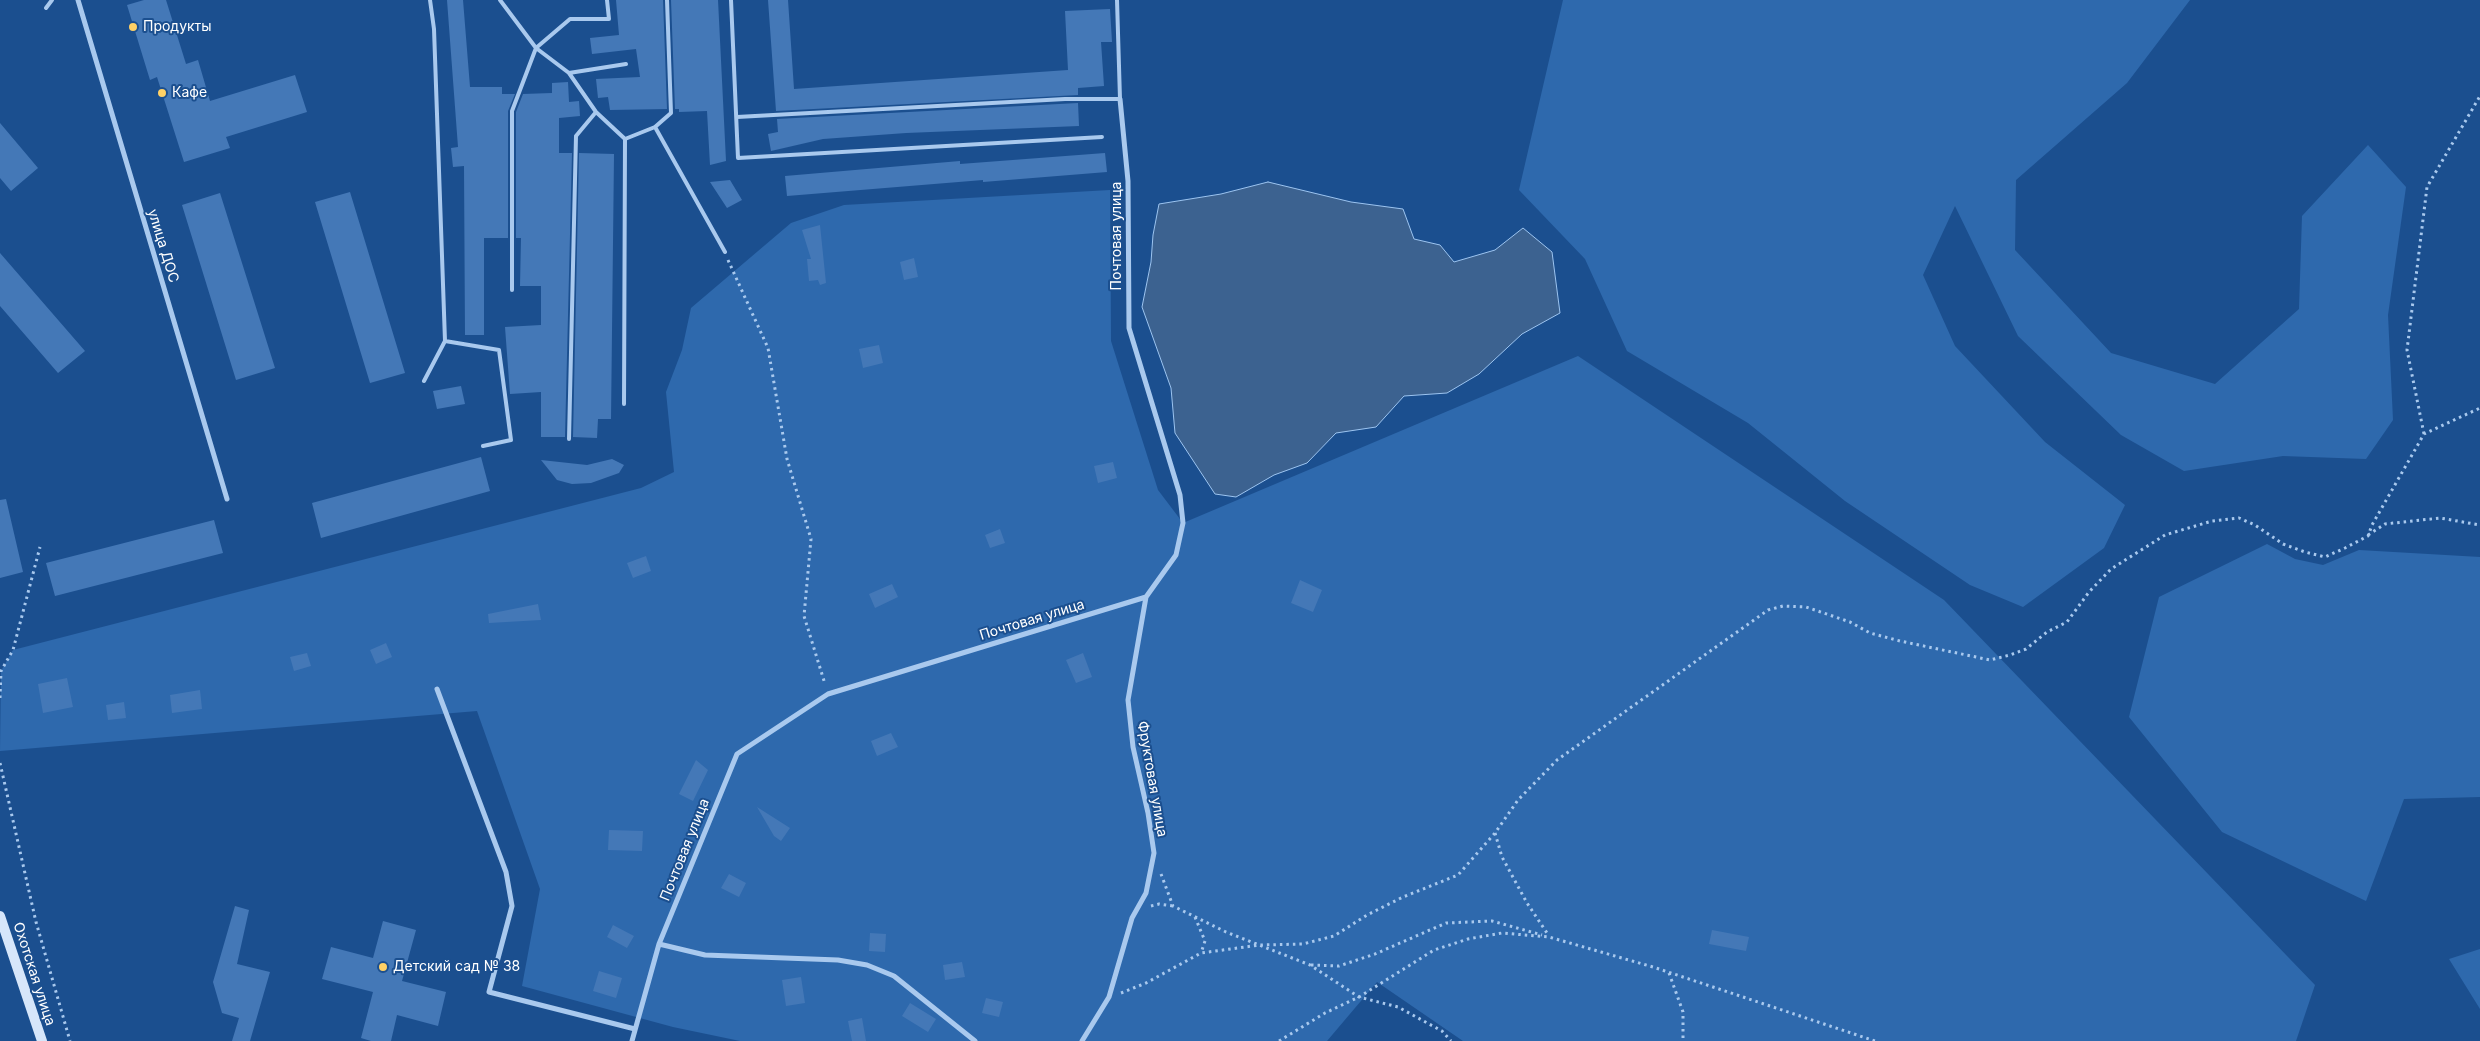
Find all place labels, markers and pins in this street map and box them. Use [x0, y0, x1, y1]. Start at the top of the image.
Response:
place label: Продукты [143, 19, 212, 35]
marker: Продукты [127, 21, 139, 33]
place label: Кафе [172, 85, 207, 101]
marker: Кафе [156, 87, 168, 99]
place label: Детский сад № 38 [393, 959, 520, 975]
marker: Детский сад № 38 [377, 961, 389, 973]

